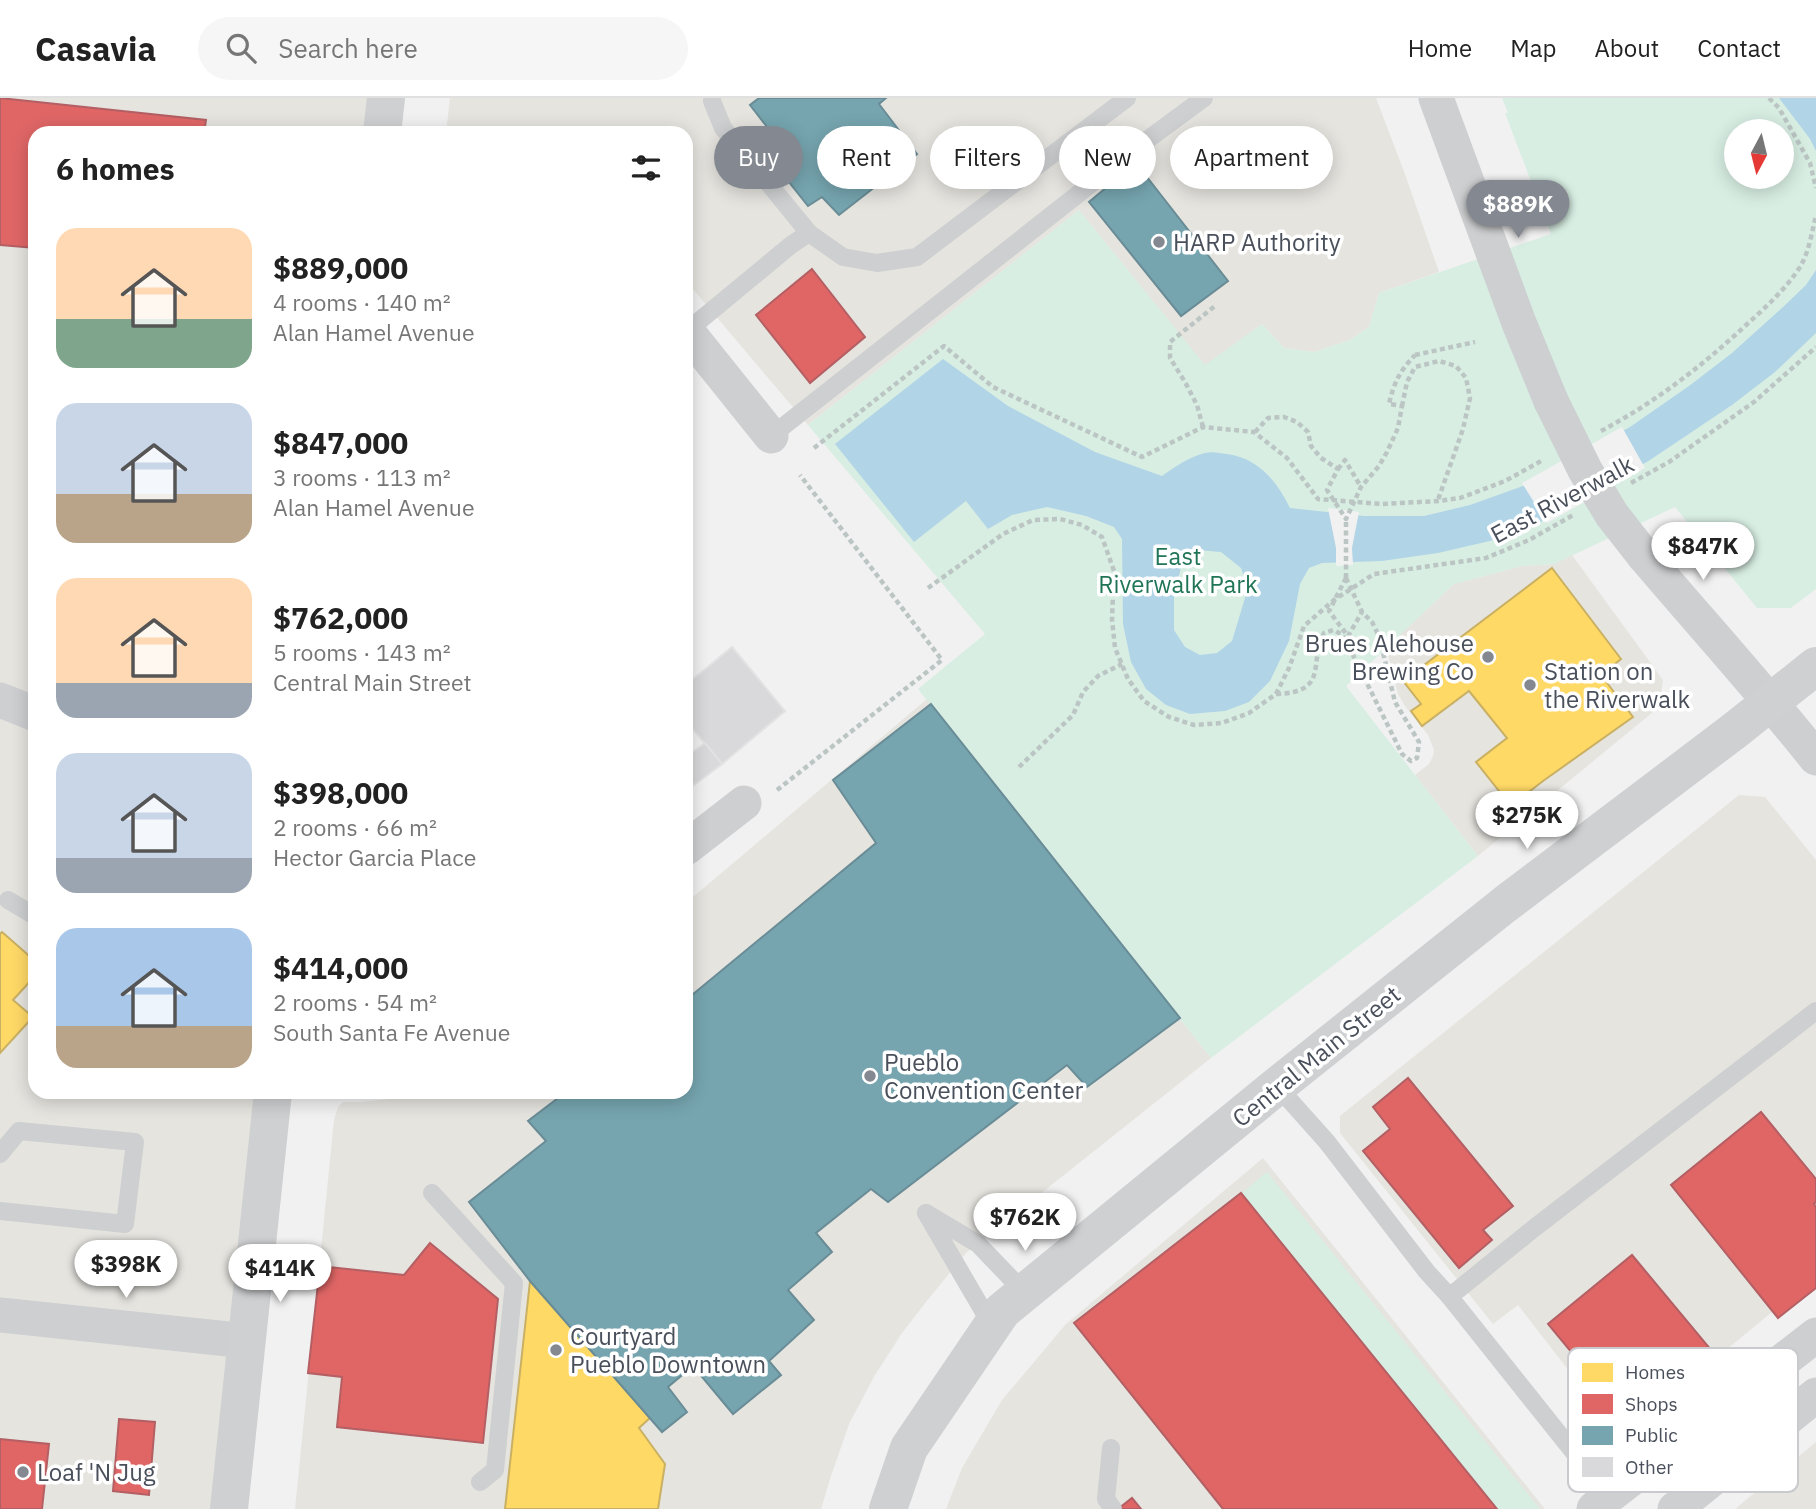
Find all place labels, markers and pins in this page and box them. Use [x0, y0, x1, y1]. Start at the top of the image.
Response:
pin: $889K [1469, 180, 1567, 240]
place label: HARP Authority [1173, 226, 1341, 258]
marker: HARP Authority [1151, 234, 1167, 250]
pin: $847K [1654, 522, 1752, 582]
place label: Brues Alehouse Brewing Co [1305, 627, 1474, 687]
marker: Brues Alehouse Brewing Co [1480, 649, 1496, 665]
place label: Station on the Riverwalk [1544, 655, 1691, 715]
marker: Station on the Riverwalk [1522, 677, 1538, 693]
pin: $275K [1478, 792, 1576, 851]
place label: Pueblo Convention Center [884, 1046, 1084, 1106]
marker: Pueblo Convention Center [862, 1068, 878, 1084]
pin: $762K [976, 1194, 1074, 1253]
pin: $398K [77, 1240, 175, 1300]
pin: $414K [231, 1244, 329, 1304]
place label: Courtyard Pueblo Downtown [570, 1320, 766, 1380]
marker: Courtyard Pueblo Downtown [548, 1342, 564, 1358]
place label: Loaf 'N Jug [37, 1456, 156, 1488]
marker: Loaf 'N Jug [15, 1464, 31, 1480]

